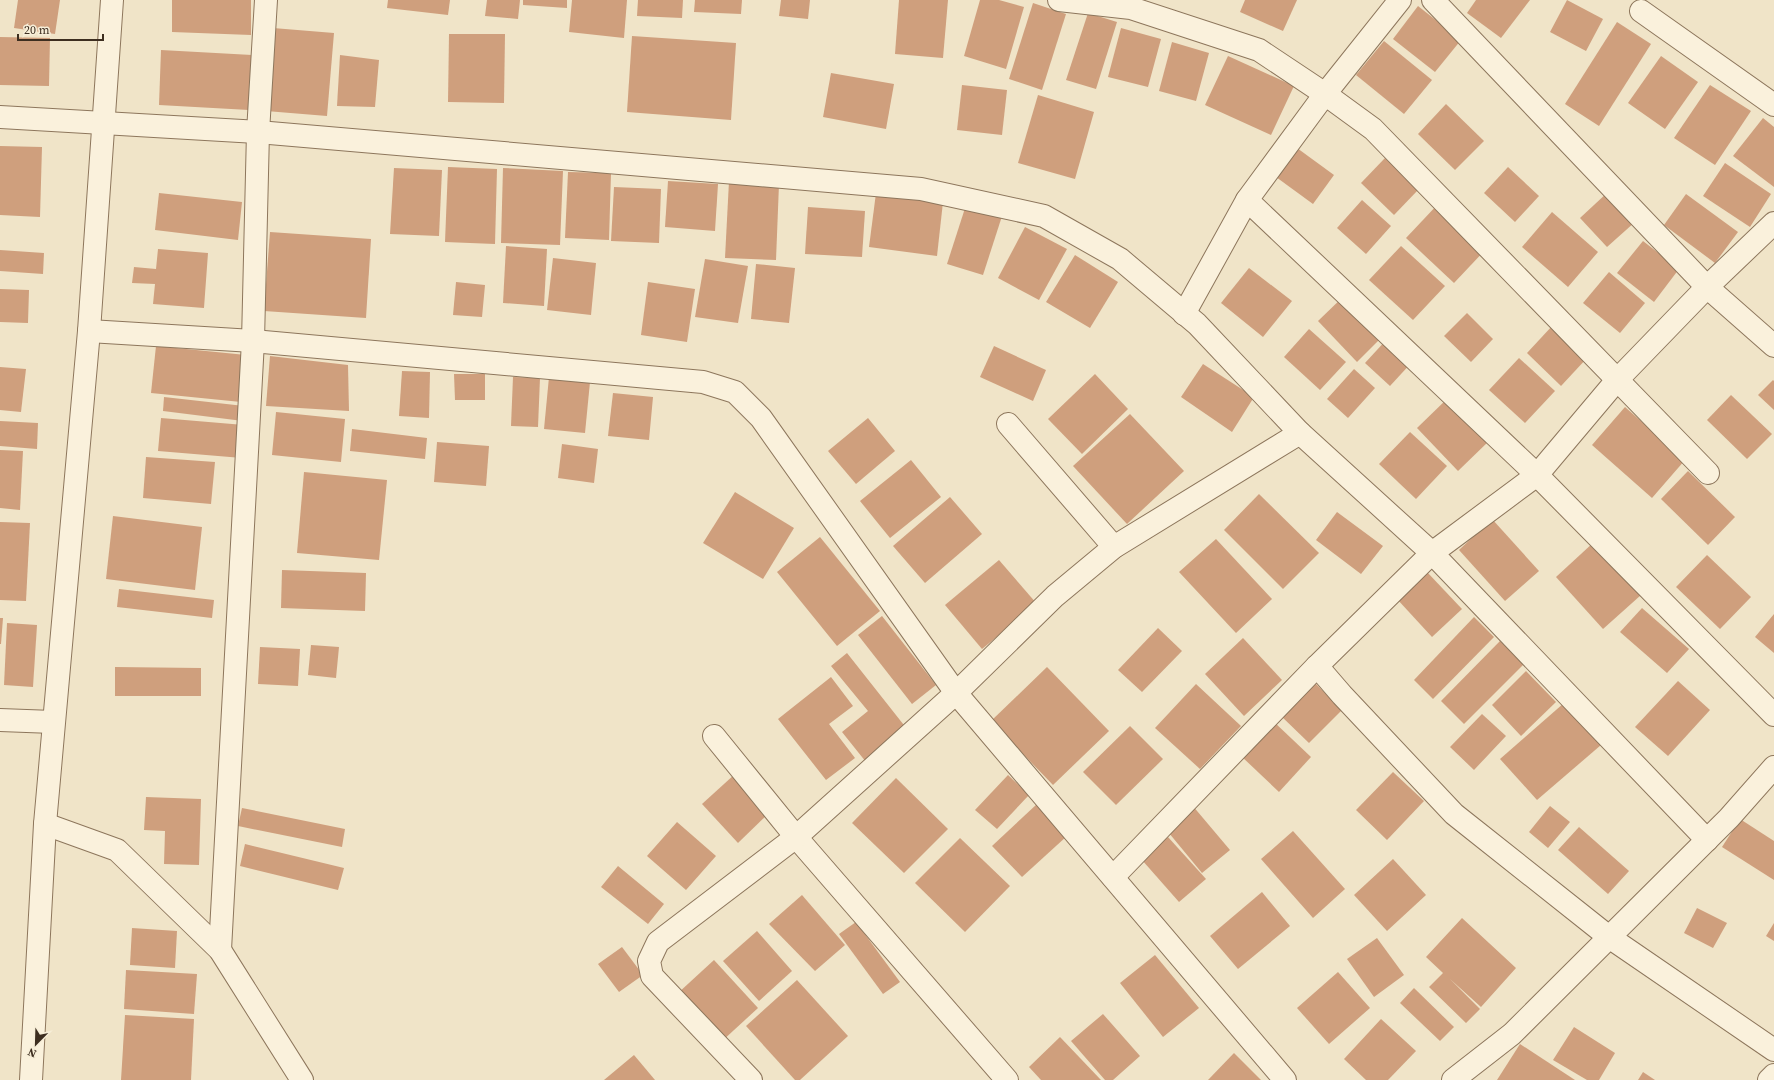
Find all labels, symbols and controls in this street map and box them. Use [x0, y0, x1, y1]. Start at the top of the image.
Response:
scale bar [18, 16, 103, 42]
text: 20 m [24, 22, 50, 38]
north arrow [16, 1024, 56, 1064]
text: N [26, 1044, 39, 1061]

